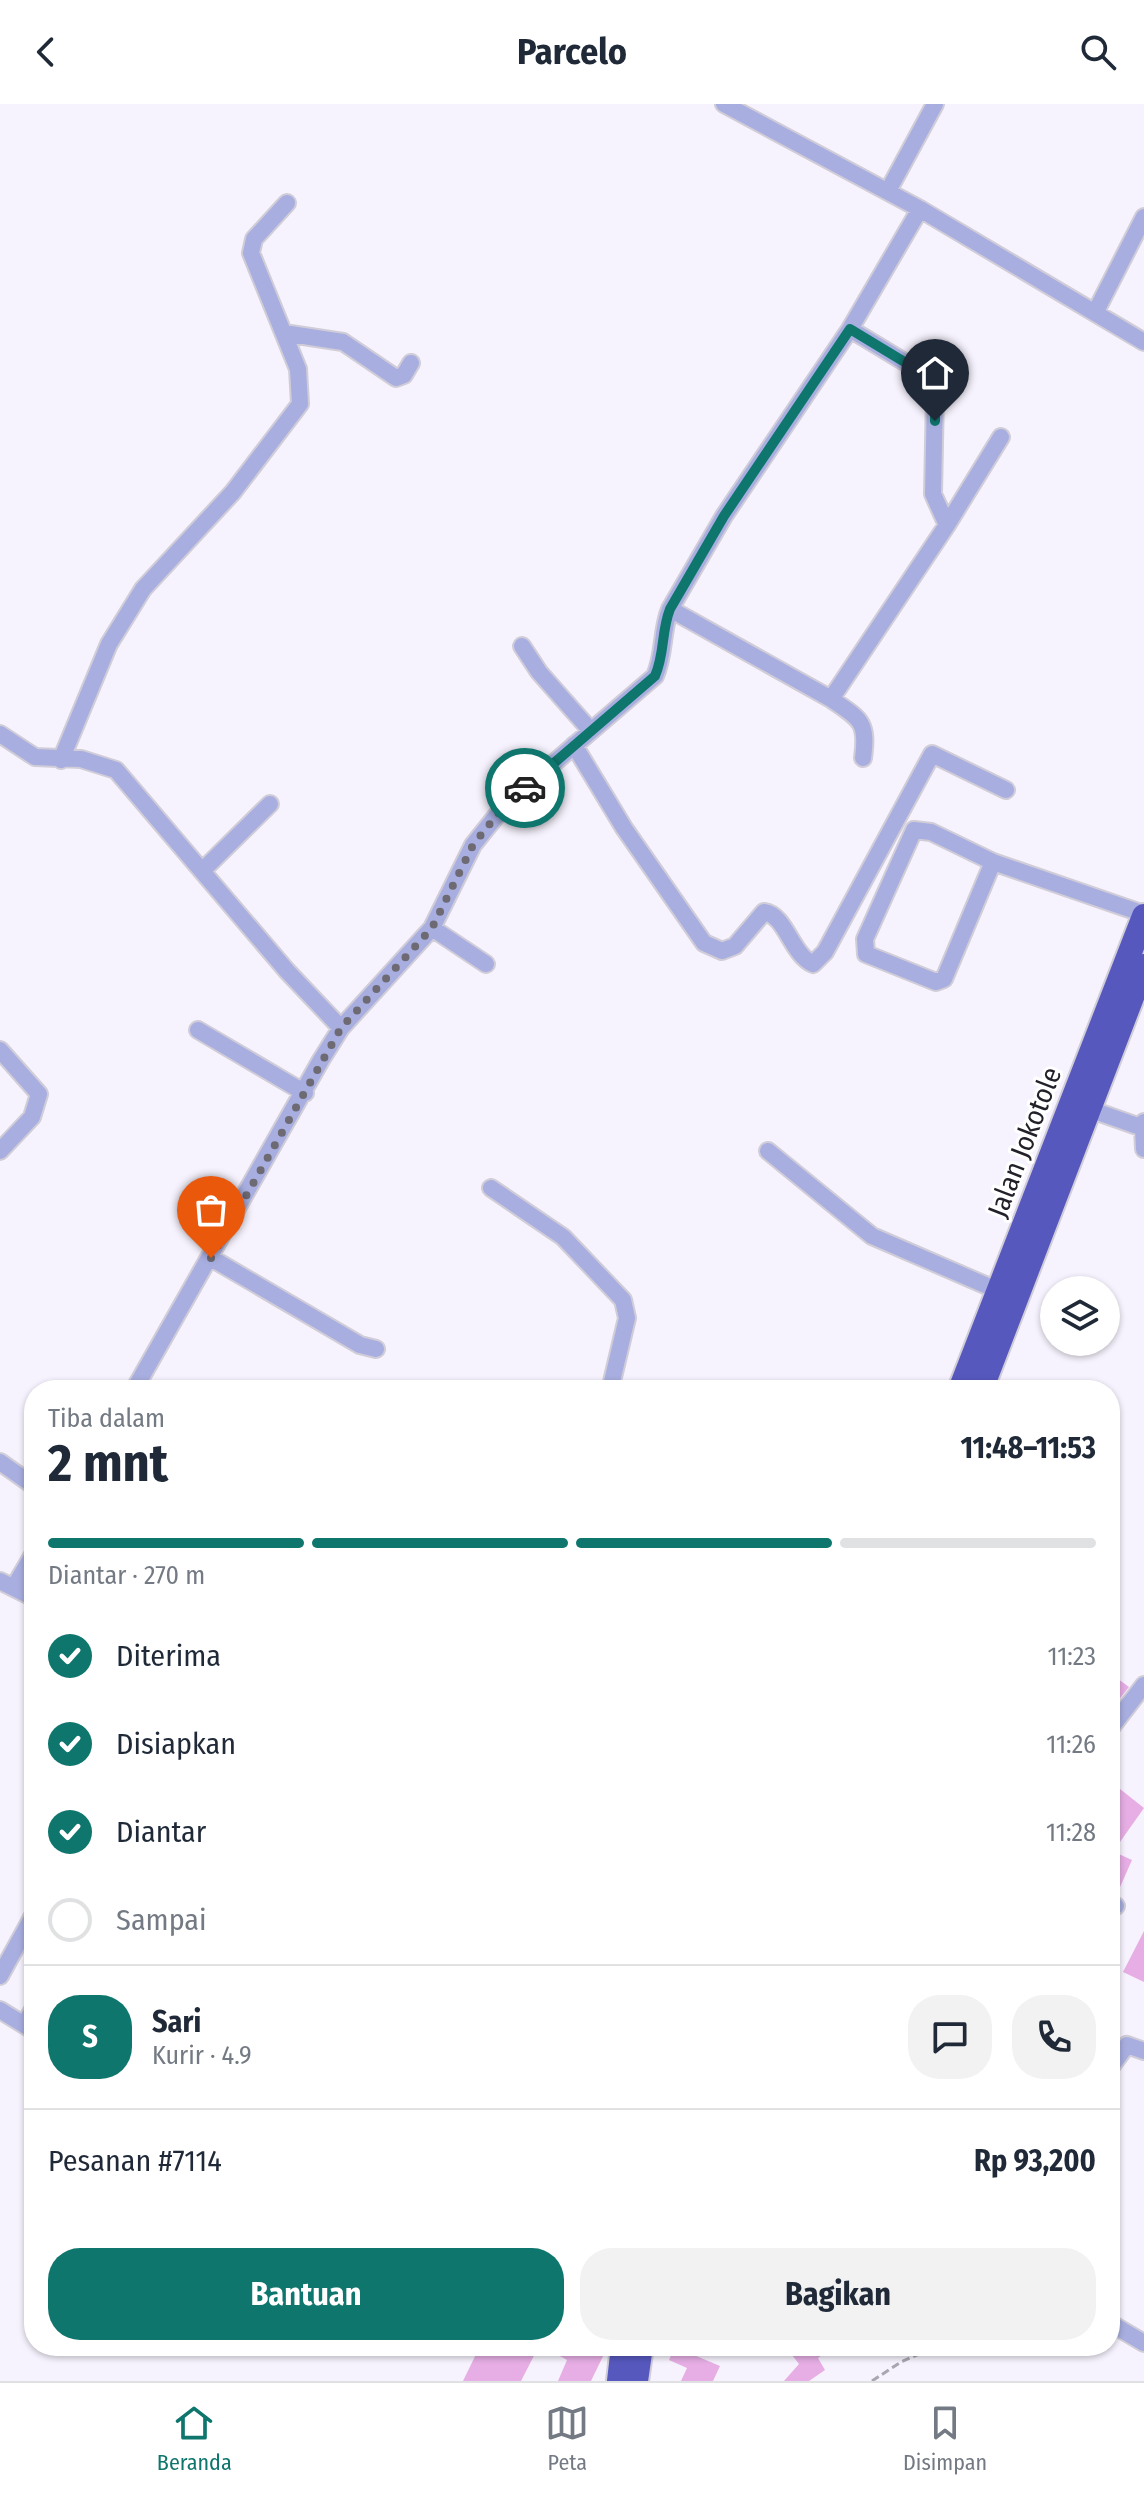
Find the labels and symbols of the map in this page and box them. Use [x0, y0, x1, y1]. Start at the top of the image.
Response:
pin [901, 339, 969, 421]
courier [485, 748, 565, 828]
street label: Jalan Jokotole [981, 1063, 1068, 1222]
pin [177, 1176, 245, 1258]

